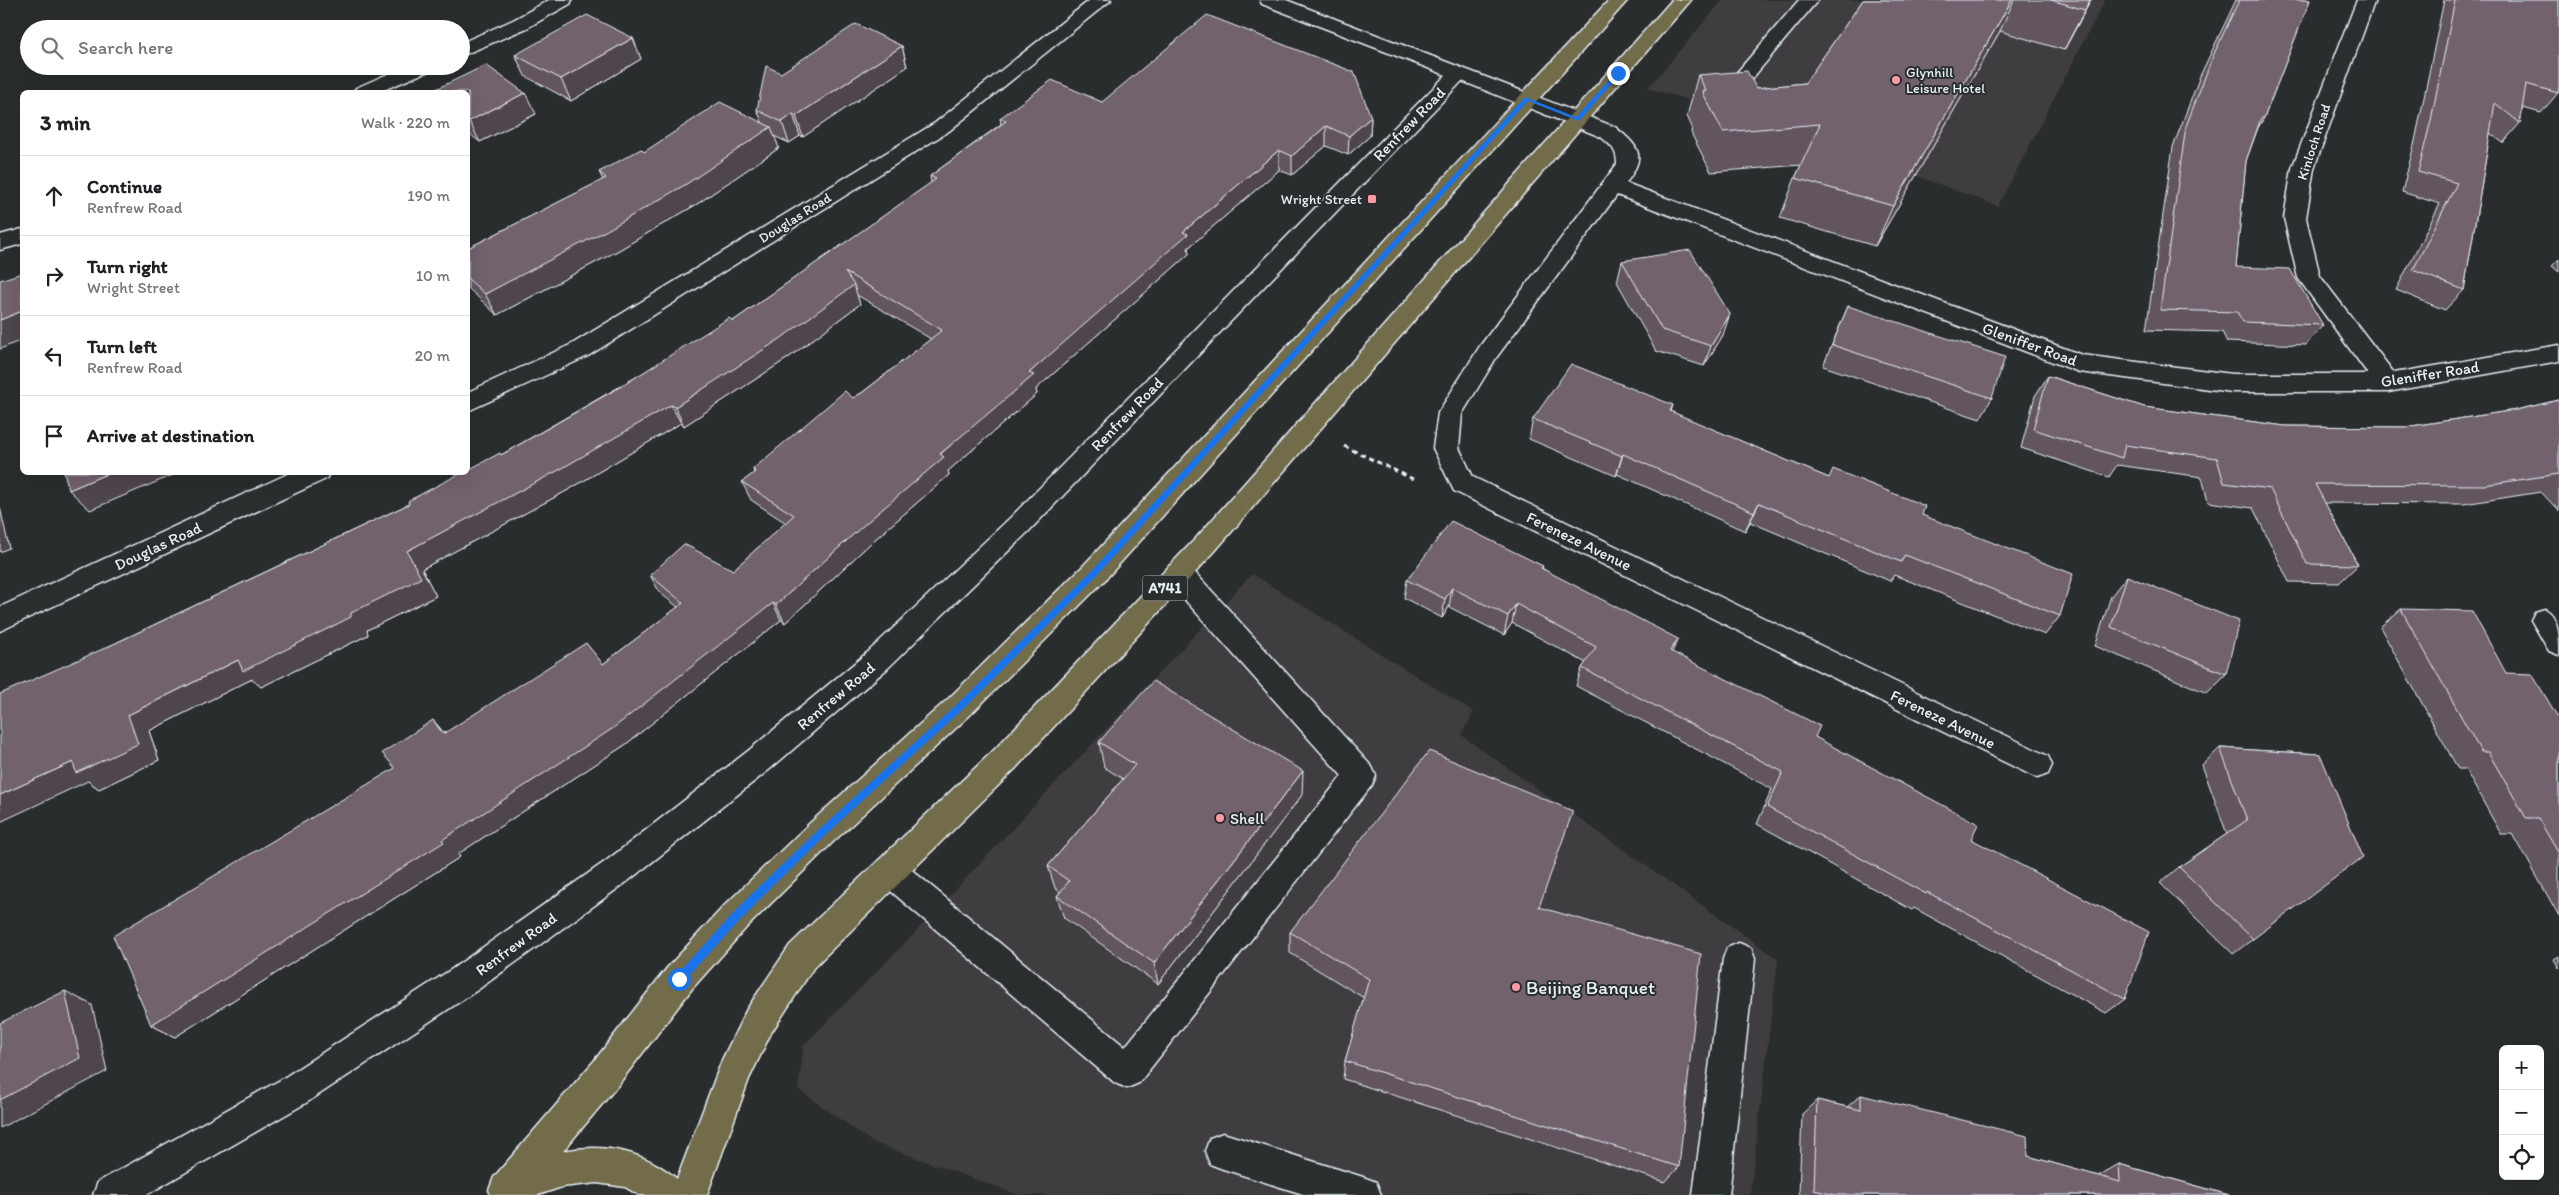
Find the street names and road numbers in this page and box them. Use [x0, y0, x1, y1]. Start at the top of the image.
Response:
street label: Renfrew Road [1369, 83, 1449, 165]
street label: Kinloch Road [2294, 101, 2334, 182]
street label: Douglas Road [756, 189, 835, 247]
street label: Gleniffer Road [1980, 318, 2080, 370]
street label: Gleniffer Road [2379, 357, 2481, 391]
street label: Renfrew Road [1087, 373, 1167, 455]
street label: Fereneze Avenue [1523, 507, 1635, 575]
street label: Douglas Road [111, 517, 205, 574]
road number: A741 [1142, 576, 1188, 600]
street label: Renfrew Road [793, 658, 879, 734]
street label: Fereneze Avenue [1887, 685, 1999, 753]
street label: Renfrew Road [472, 908, 561, 980]

